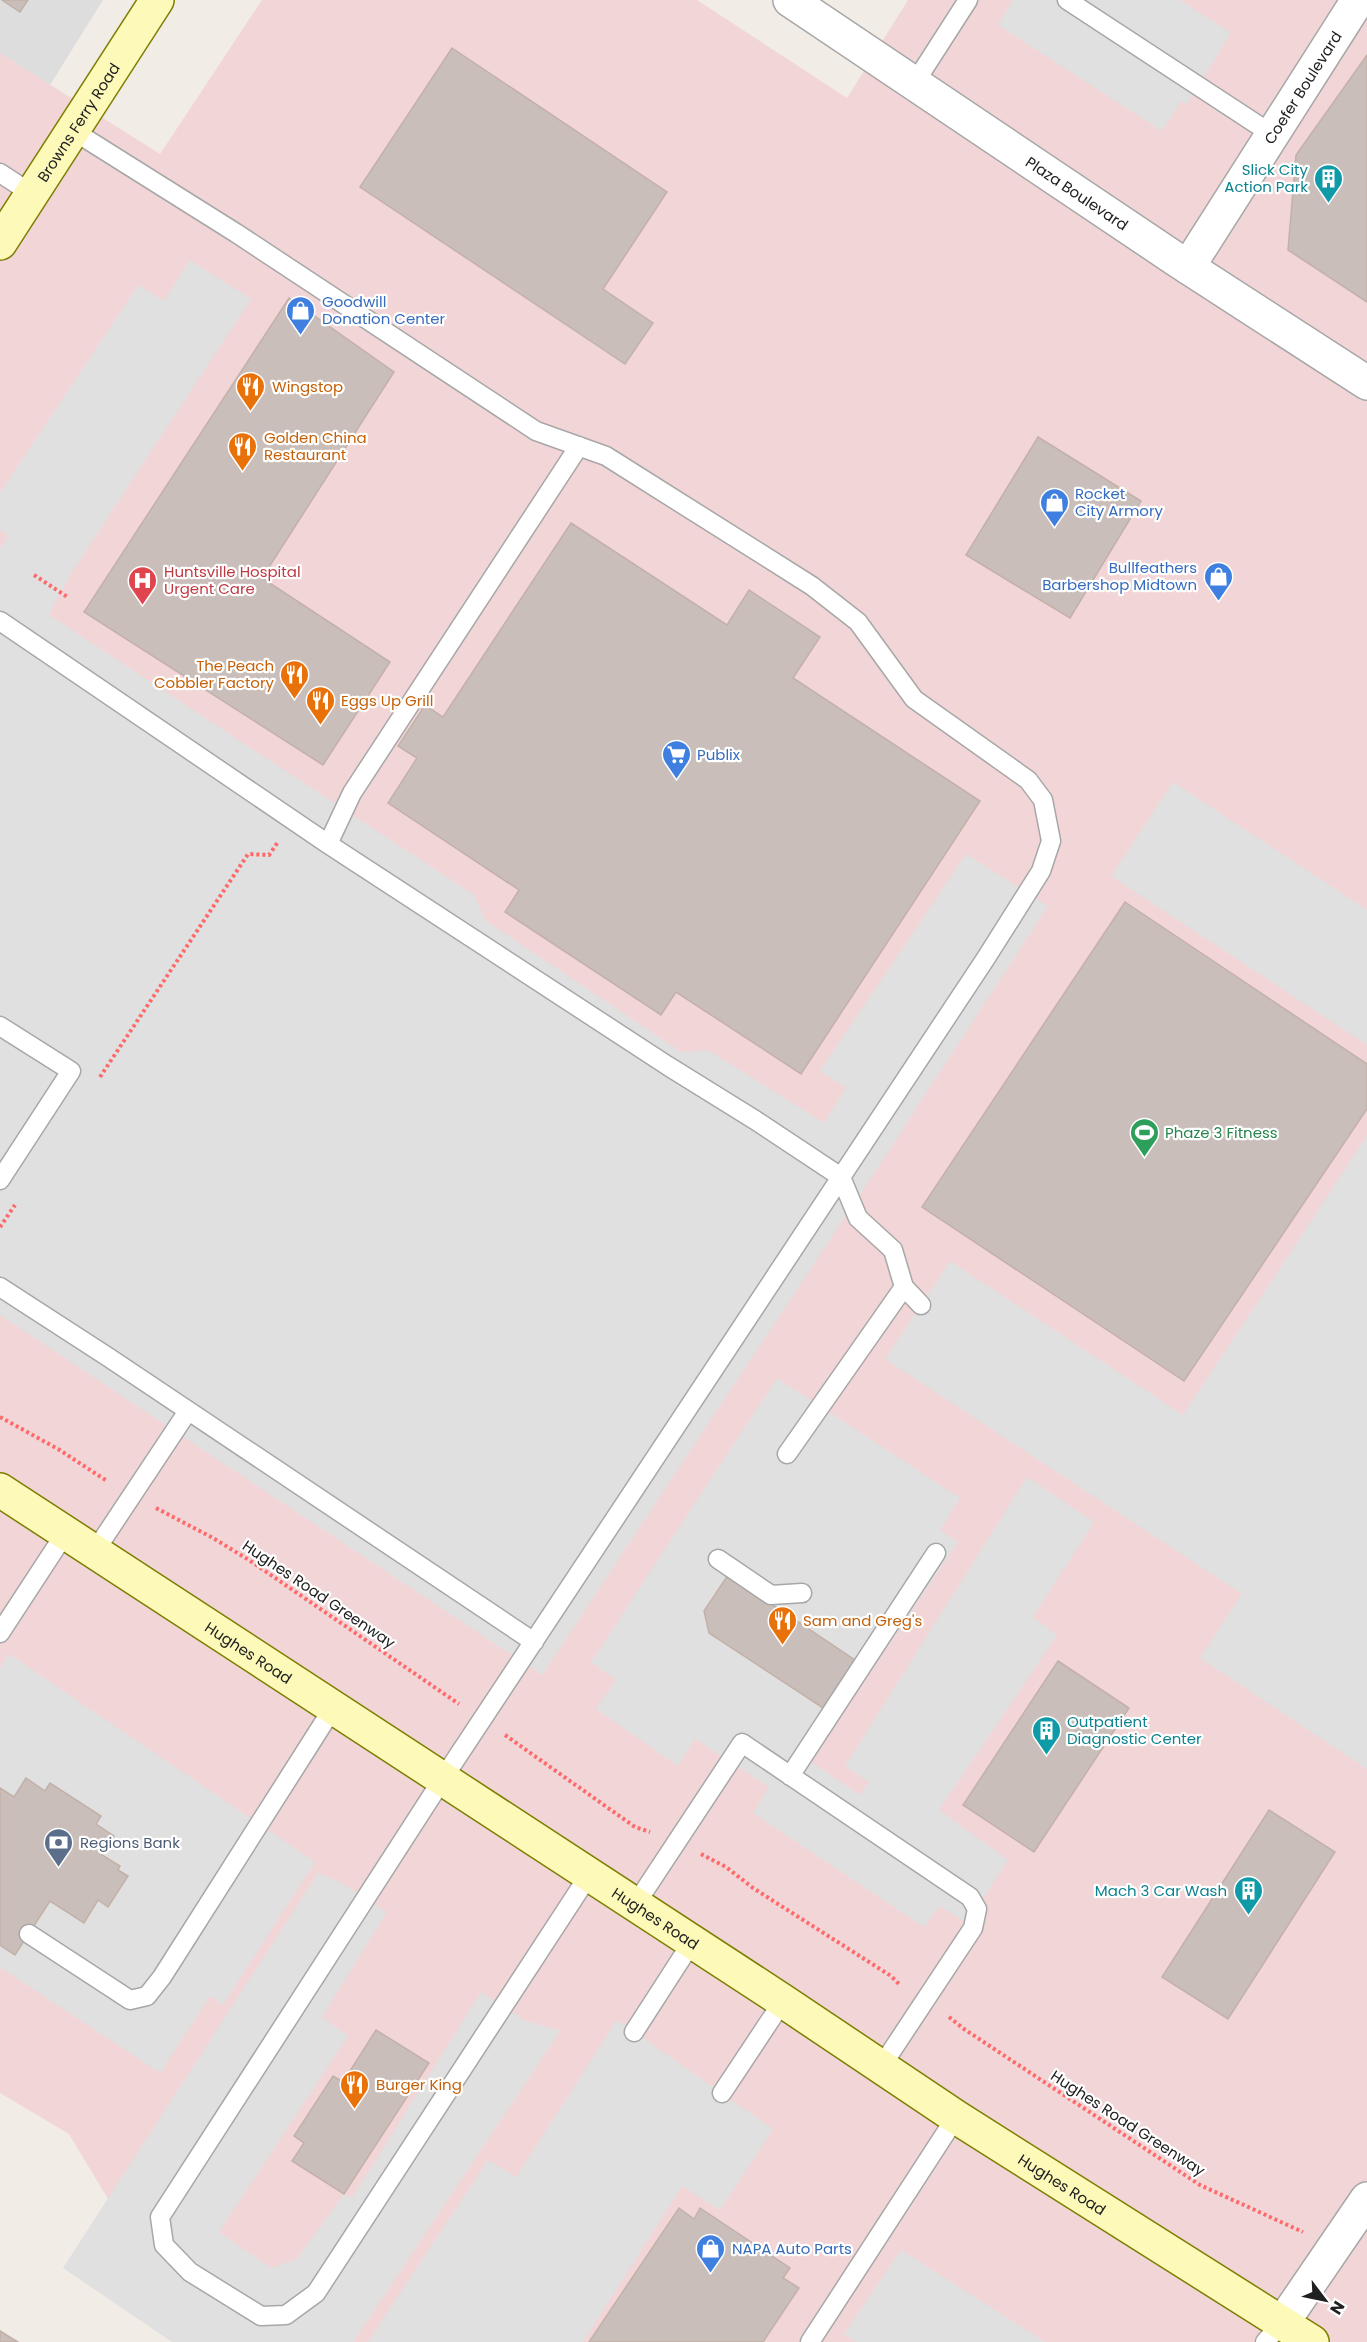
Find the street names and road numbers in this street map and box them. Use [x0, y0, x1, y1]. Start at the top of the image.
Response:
street label: Coefer Boulevard [1259, 27, 1346, 148]
street label: Browns Ferry Road [32, 58, 124, 186]
street label: Plaza Boulevard [1022, 151, 1133, 235]
street label: Hughes Road Greenway [239, 1536, 399, 1652]
street label: Hughes Road [201, 1617, 295, 1687]
street label: Hughes Road [608, 1882, 703, 1954]
street label: Hughes Road Greenway [1047, 2065, 1210, 2181]
street label: Hughes Road [1014, 2149, 1110, 2220]

